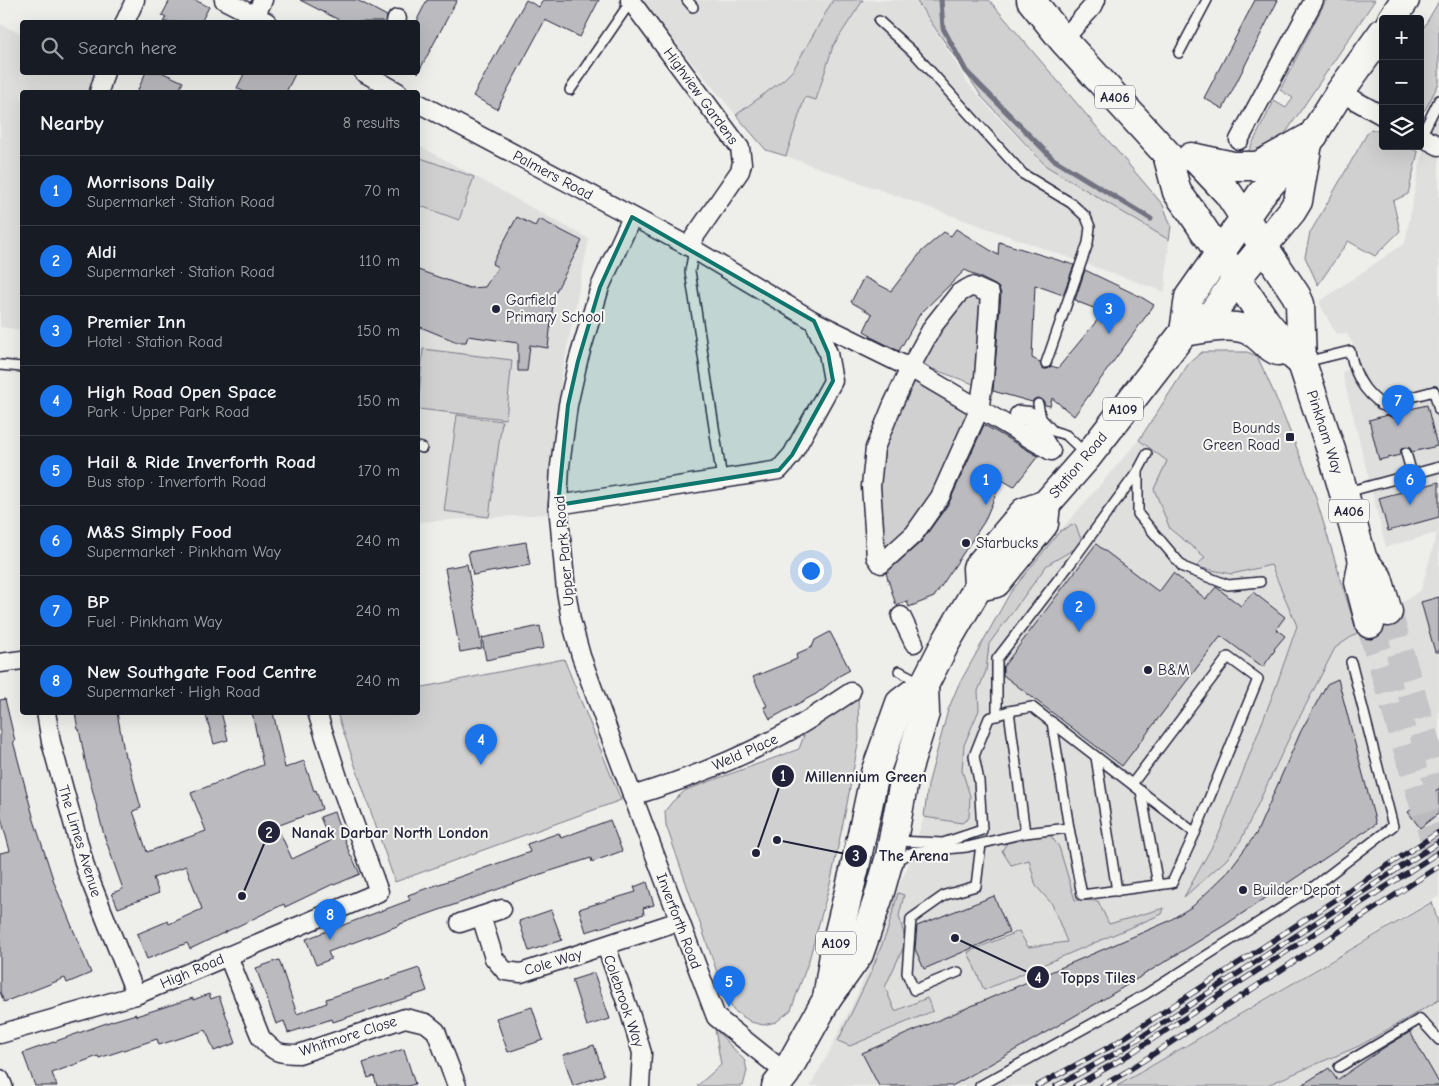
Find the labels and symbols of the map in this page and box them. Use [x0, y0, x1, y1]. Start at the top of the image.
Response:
street label: Highview Gardens [660, 44, 742, 148]
road number: A406 [1095, 85, 1135, 108]
street label: Palmers Road [510, 146, 596, 204]
place label: Garfield Primary School [506, 291, 604, 326]
pin: 3 [1093, 293, 1125, 334]
marker: Garfield Primary School [490, 303, 502, 315]
pin: 7 [1382, 385, 1414, 426]
street label: Pinkham Way [1303, 388, 1347, 476]
road number: A109 [1103, 398, 1143, 420]
place label: Bounds Green Road [1203, 419, 1280, 454]
street label: Station Road [1045, 428, 1111, 502]
marker: Bounds Green Road [1284, 431, 1296, 443]
pin: 1 [970, 464, 1002, 505]
pin: 6 [1394, 464, 1426, 505]
street label: Upper Park Road [550, 495, 578, 607]
road number: A406 [1329, 500, 1369, 522]
place label: Starbucks [976, 534, 1038, 552]
marker: Starbucks [960, 537, 972, 549]
your location [798, 558, 824, 584]
pin: 2 [1063, 591, 1095, 632]
place label: B&M [1158, 661, 1190, 679]
marker: B&M [1142, 664, 1154, 676]
pin: 4 [465, 724, 497, 765]
street label: Weld Place [709, 729, 781, 774]
callout: Millennium Green [770, 761, 937, 792]
text: 1 [780, 767, 786, 785]
text: Millennium Green [805, 768, 927, 786]
street label: The Limes Avenue [54, 783, 106, 900]
callout: Nanak Darbar North London [257, 817, 499, 848]
text: 2 [265, 824, 273, 842]
text: Nanak Darbar North London [291, 824, 489, 842]
callout: The Arena [844, 840, 959, 871]
text: 3 [852, 847, 860, 865]
text: The Arena [879, 847, 949, 865]
street label: Inverforth Road [652, 871, 706, 971]
place label: Builder Depot [1253, 881, 1341, 899]
marker: Builder Depot [1237, 884, 1249, 896]
pin: 8 [314, 899, 346, 940]
road number: A109 [816, 931, 856, 954]
street label: Cole Way [522, 945, 584, 979]
street label: High Road [157, 950, 227, 992]
street label: Colebrook Way [600, 953, 648, 1050]
callout: Topps Tiles [1025, 962, 1146, 993]
pin: 5 [713, 966, 745, 1007]
text: 4 [1034, 969, 1042, 987]
text: Topps Tiles [1060, 969, 1136, 987]
street label: Whitmore Close [297, 1012, 399, 1060]

